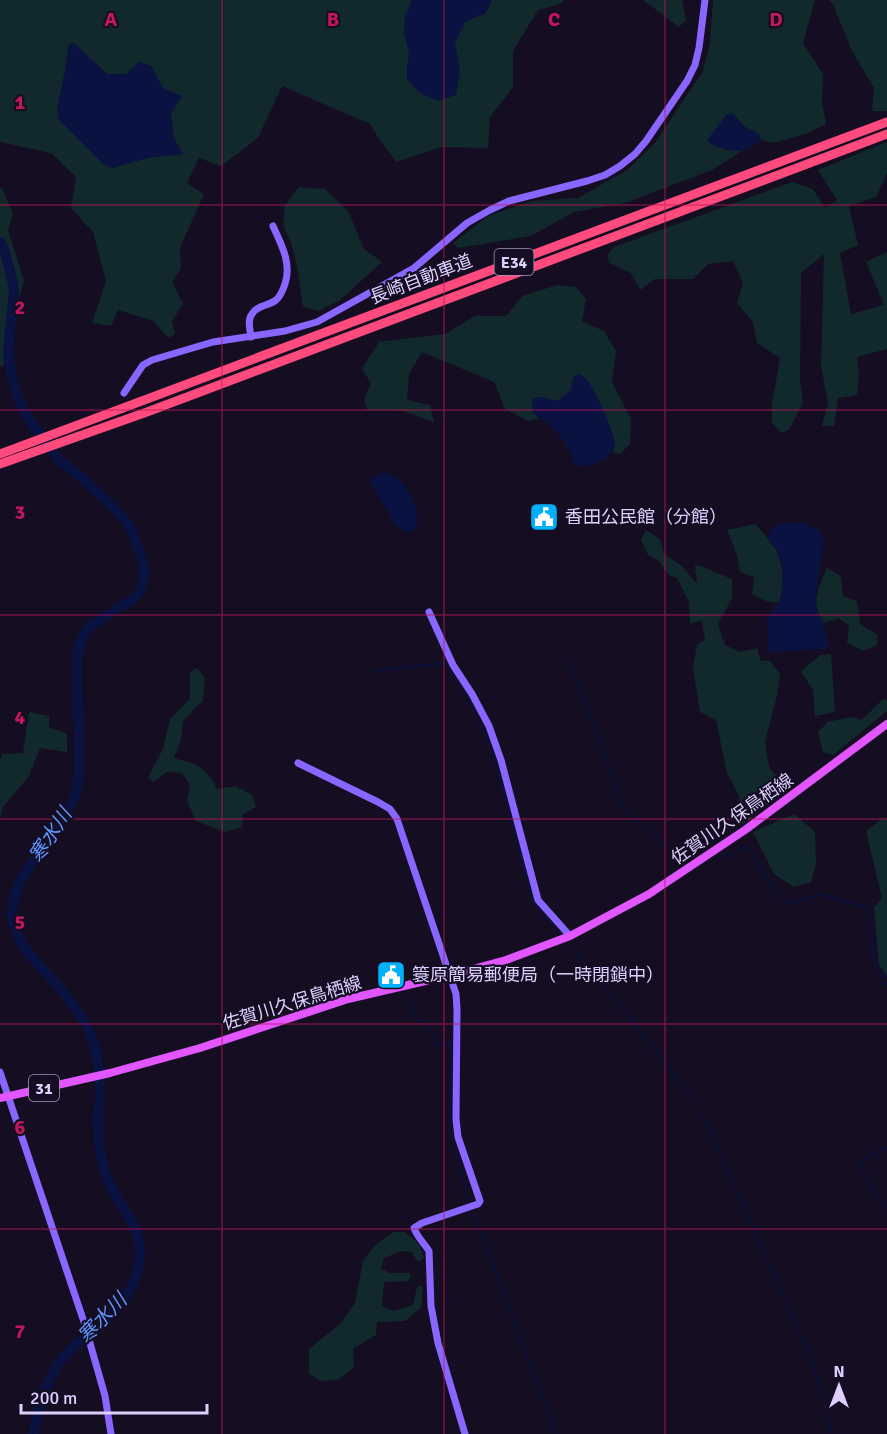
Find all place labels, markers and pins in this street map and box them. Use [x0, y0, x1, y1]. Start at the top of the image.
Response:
public building icon: 香田公民館（分館） [528, 501, 560, 533]
place label: 香田公民館（分館） [565, 506, 727, 528]
public building icon: 簑原簡易郵便局（一時閉鎖中） [375, 959, 407, 991]
place label: 簑原簡易郵便局（一時閉鎖中） [412, 964, 664, 986]

